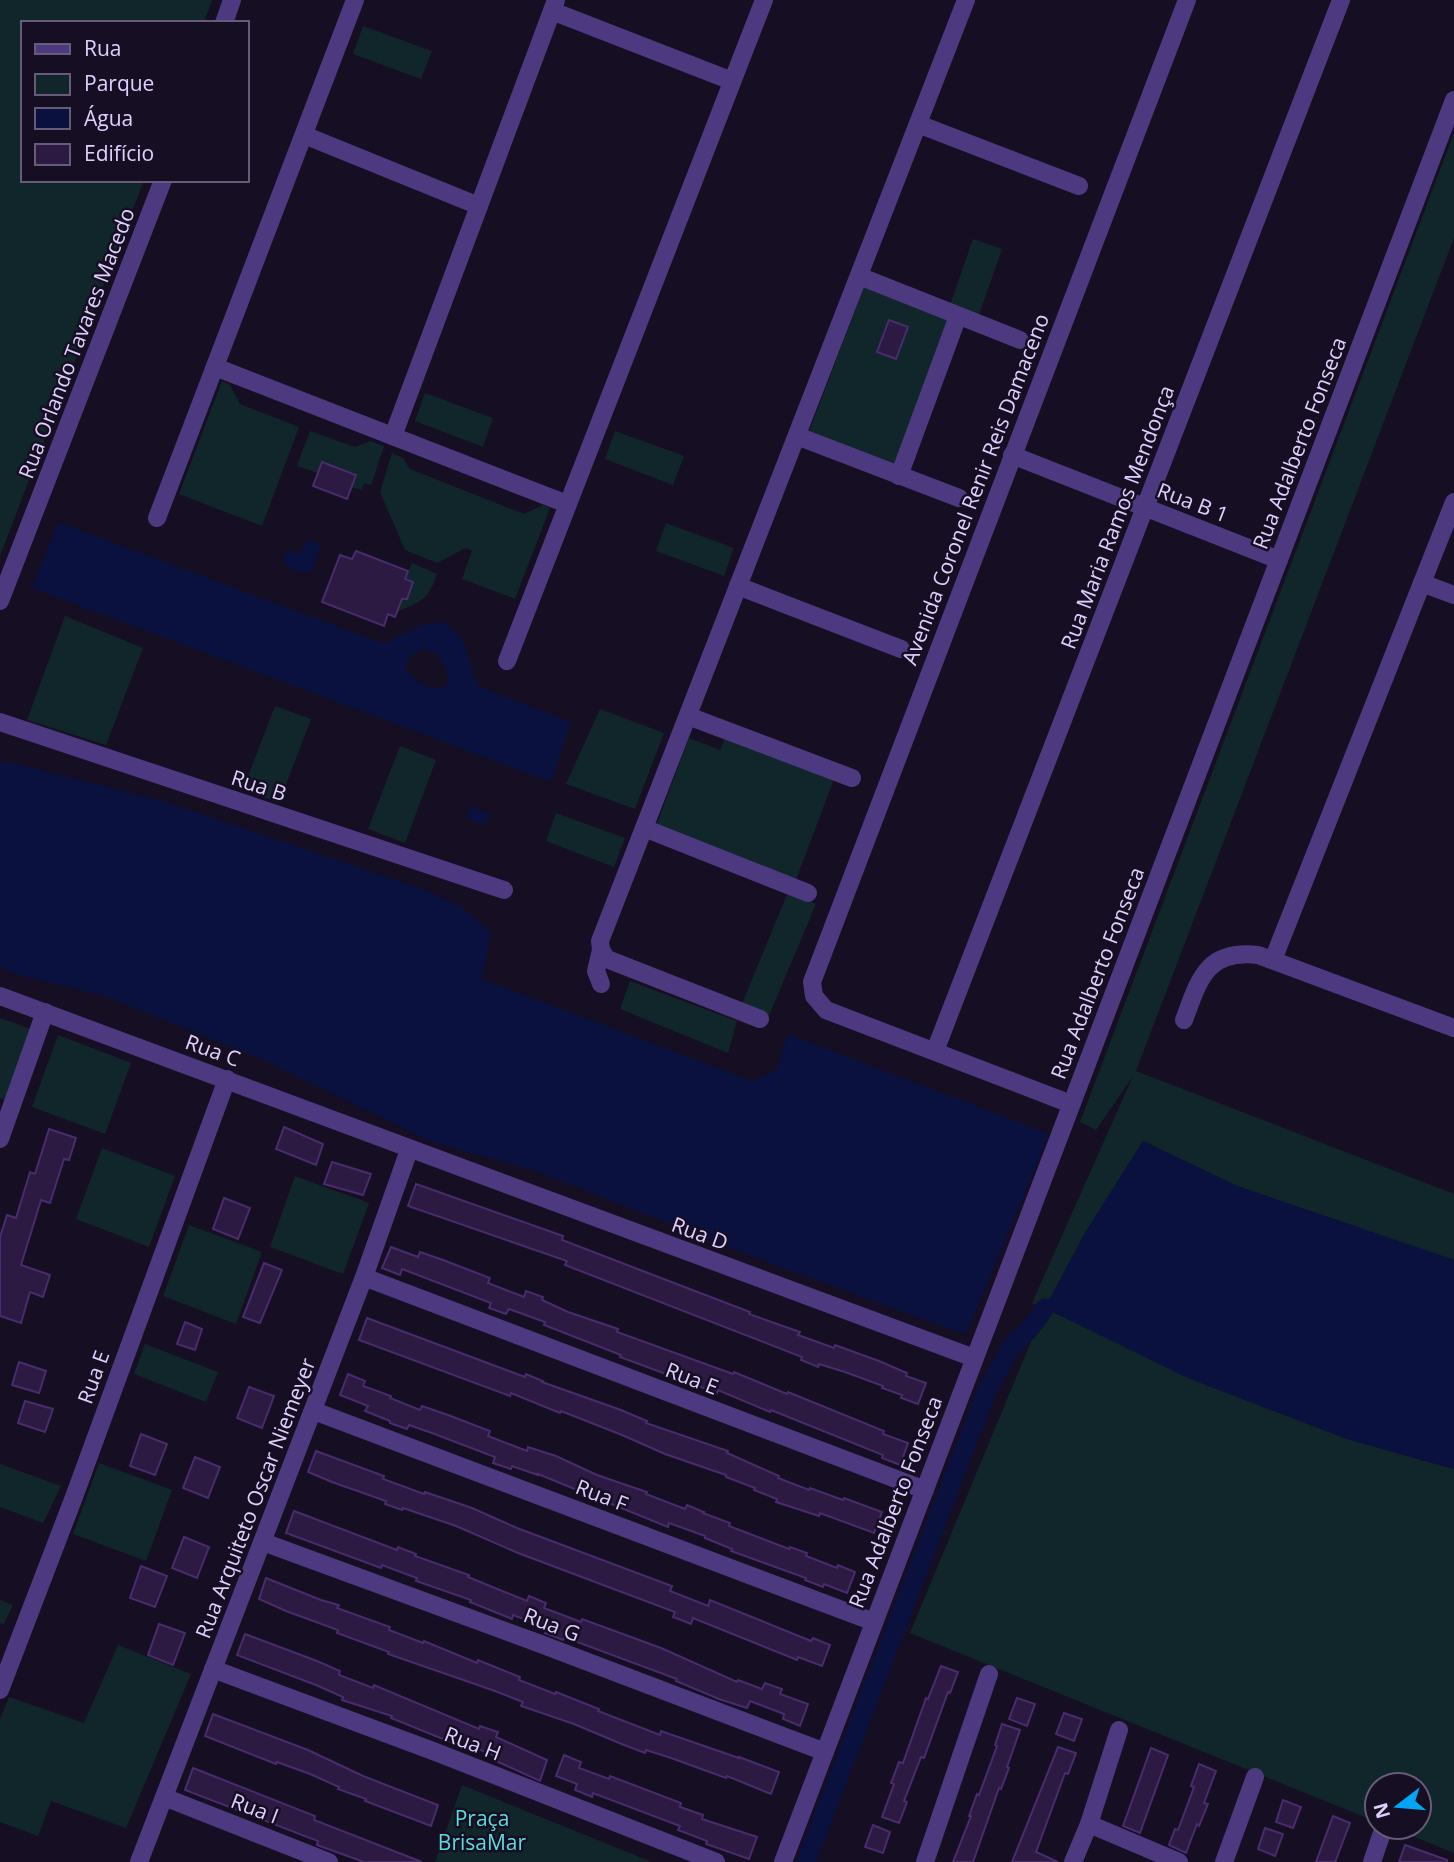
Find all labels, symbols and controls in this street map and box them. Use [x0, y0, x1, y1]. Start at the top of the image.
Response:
legend [21, 21, 248, 182]
text: Rua [84, 34, 122, 62]
text: Parque [84, 69, 154, 97]
text: Água [84, 104, 133, 132]
text: Edifício [84, 139, 154, 167]
street label: Rua Orlando Tavares Macedo [11, 204, 141, 482]
street label: Avenida Coronel Renir Reis Damaceno [895, 309, 1055, 669]
street label: Rua Adalberto Fonseca [1246, 333, 1352, 553]
street label: Rua Maria Ramos Mendonça [1054, 381, 1180, 653]
street label: Rua B 1 [1153, 476, 1233, 528]
street label: Rua B [228, 763, 290, 807]
street label: Rua Adalberto Fonseca [1044, 863, 1150, 1083]
street label: Rua C [182, 1027, 244, 1073]
street label: Rua D [668, 1210, 732, 1256]
street label: Rua E [71, 1347, 115, 1407]
street label: Rua Arquiteto Oscar Niemeyer [189, 1354, 322, 1642]
street label: Rua E [661, 1355, 723, 1401]
street label: Rua Adalberto Fonseca [842, 1392, 948, 1612]
street label: Rua F [572, 1472, 632, 1518]
street label: Rua G [520, 1600, 584, 1648]
street label: Rua H [441, 1719, 505, 1767]
north arrow [1363, 1771, 1433, 1841]
street label: Rua I [227, 1786, 283, 1830]
text: N [1367, 1800, 1396, 1822]
park label: Praça BrisaMar [438, 1804, 527, 1856]

